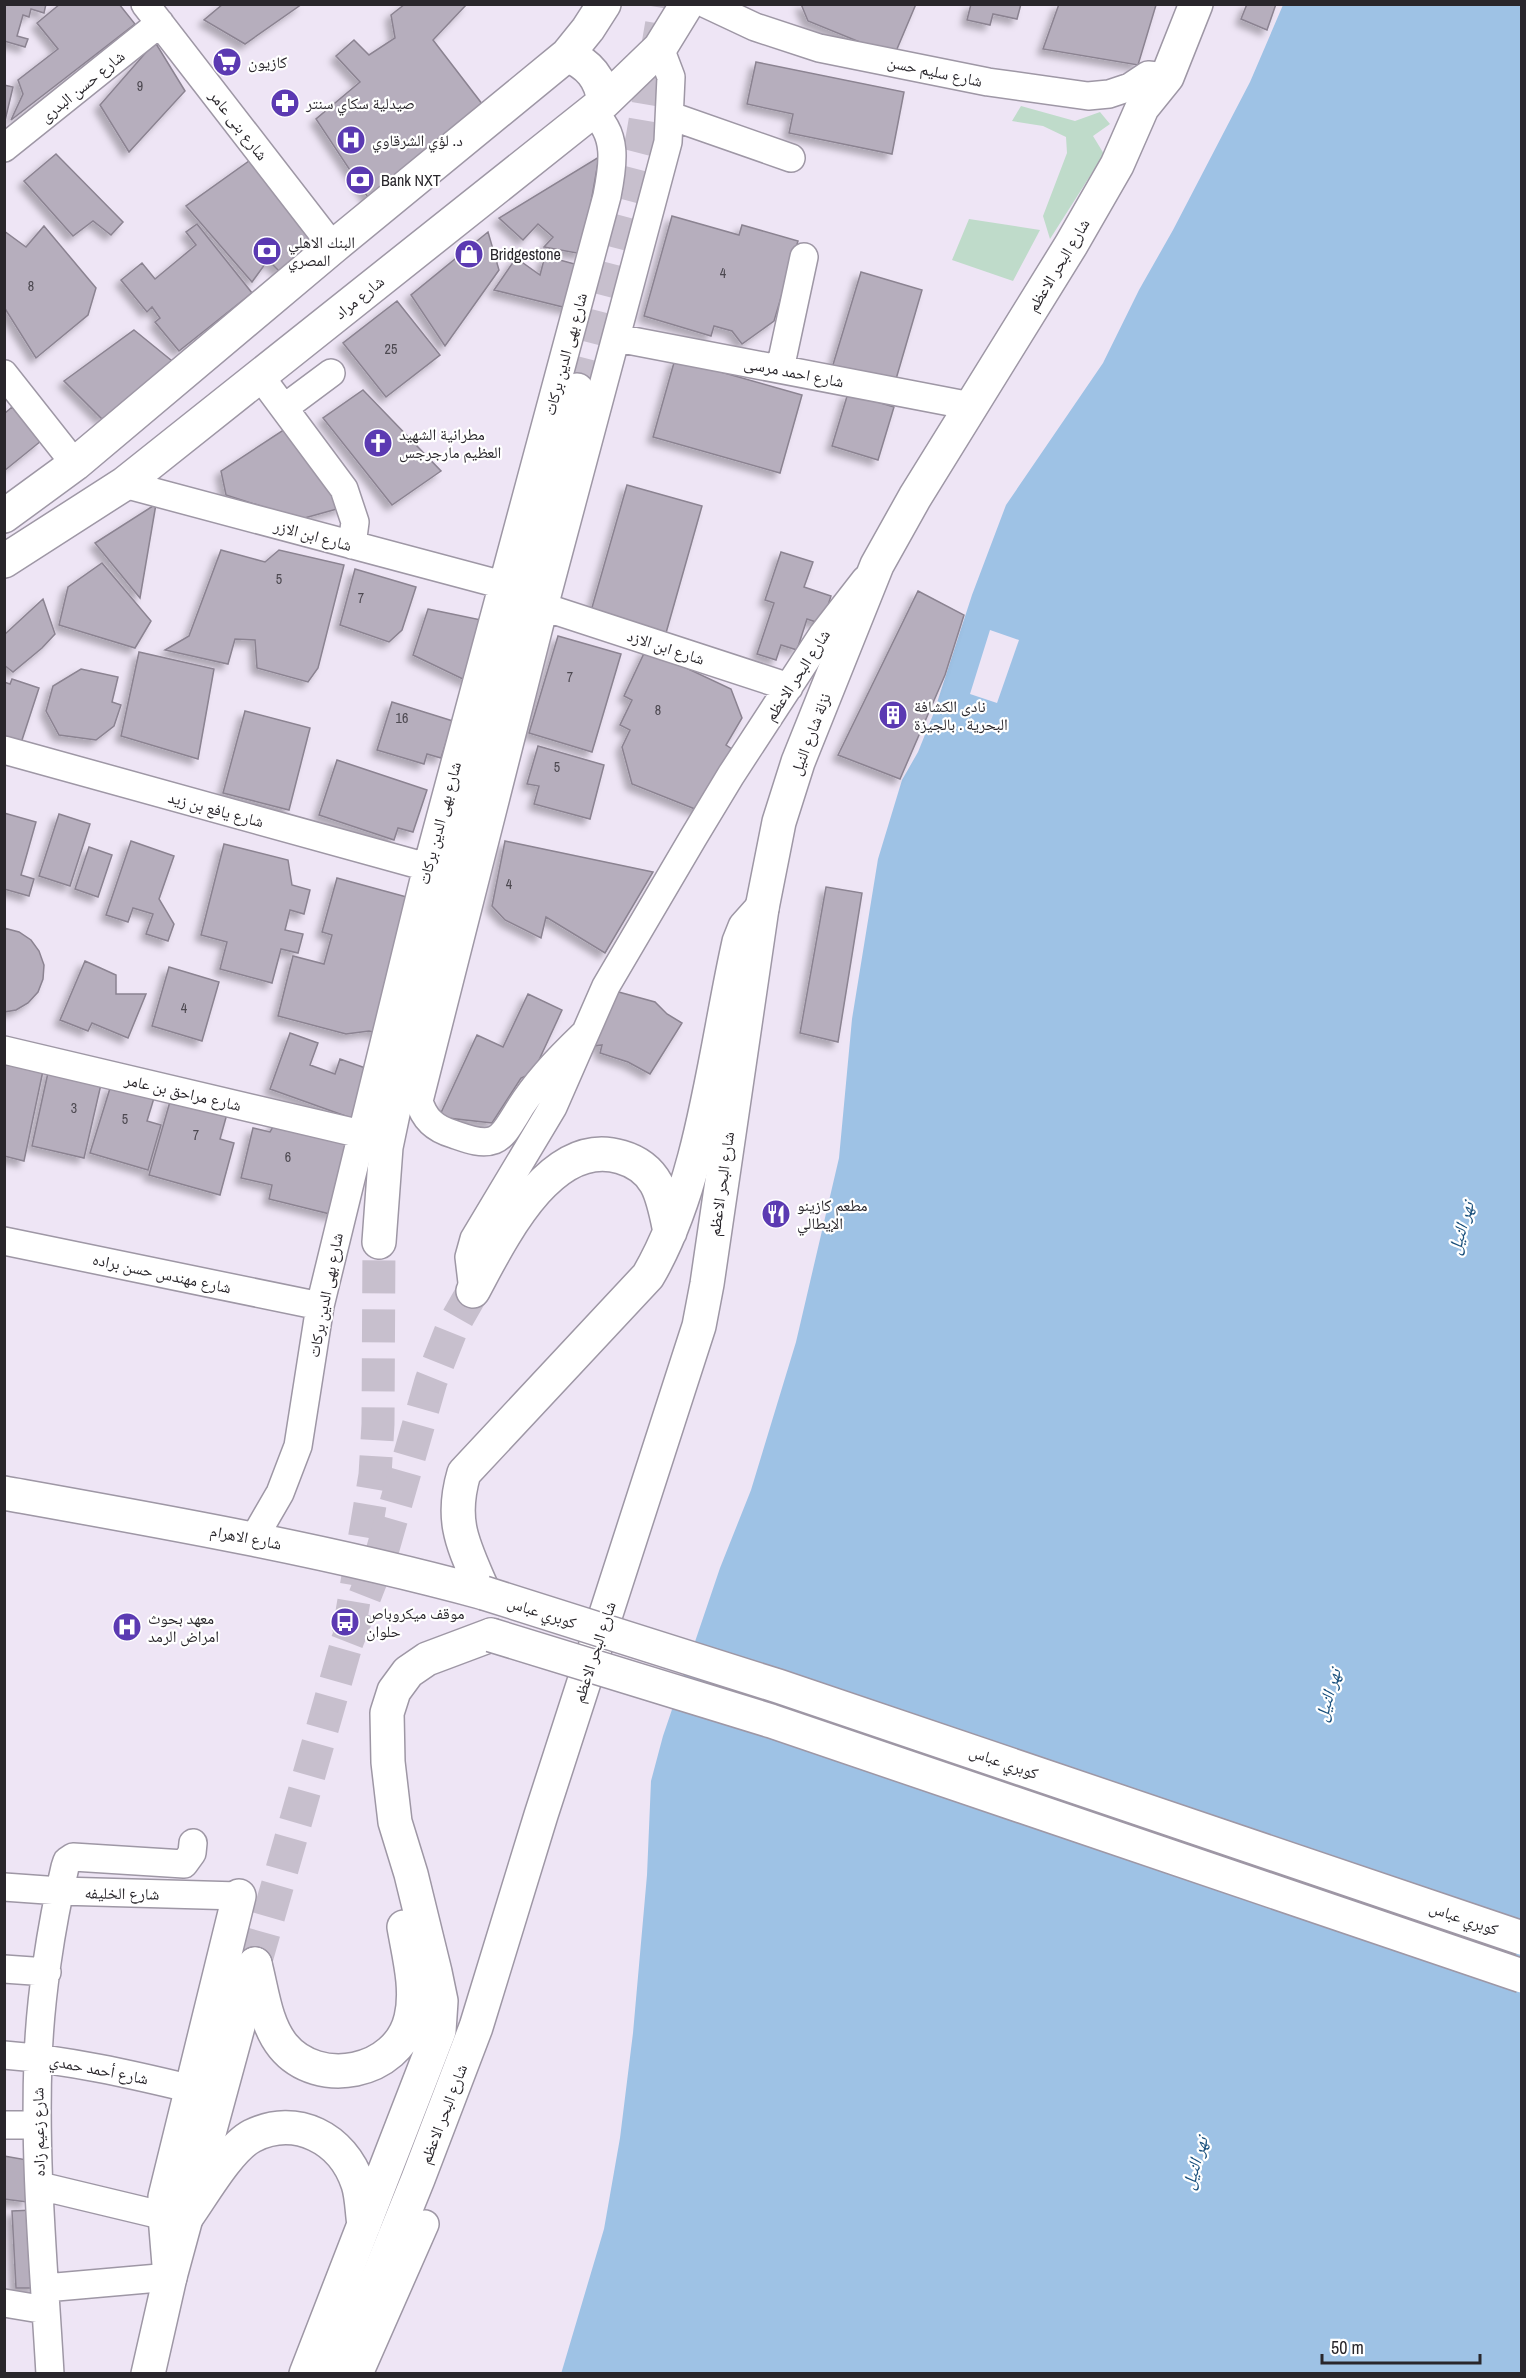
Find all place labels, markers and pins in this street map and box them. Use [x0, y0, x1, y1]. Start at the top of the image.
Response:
supermarket icon: كازيون [211, 46, 243, 78]
place label: كازيون [248, 51, 288, 73]
pharmacy icon: صيدلية سكاي سنتر [269, 87, 301, 119]
place label: صيدلية سكاي سنتر [305, 92, 415, 116]
hospital icon: د. لؤي الشرقاوي [335, 124, 367, 156]
place label: د. لؤي الشرقاوي [372, 129, 463, 153]
bank icon: Bank NXT [344, 164, 376, 196]
place label: Bank NXT [381, 169, 441, 191]
place label: البنك الاهلي المصري [288, 231, 355, 273]
bank icon: البنك الاهلي المصري [251, 235, 283, 267]
shop icon: Bridgestone [453, 238, 485, 270]
place label: Bridgestone [490, 243, 561, 265]
place label: مطرانية الشهيد العظيم مارجرجس [399, 423, 501, 463]
church icon: مطرانية الشهيد العظيم مارجرجس [362, 427, 394, 459]
place label: نادى الكشافة البحرية . بالجيزة [914, 695, 1008, 735]
building icon: نادى الكشافة البحرية . بالجيزة [877, 699, 909, 731]
place label: مطعم كازينو الإيطالي [797, 1194, 868, 1236]
restaurant icon: مطعم كازينو الإيطالي [760, 1198, 792, 1230]
place label: موقف ميكروباص حلوان [366, 1602, 465, 1642]
bus stop icon: موقف ميكروباص حلوان [329, 1606, 361, 1638]
place label: معهد بحوث امراض الرمد [148, 1607, 219, 1647]
hospital icon: معهد بحوث امراض الرمد [111, 1611, 143, 1643]

